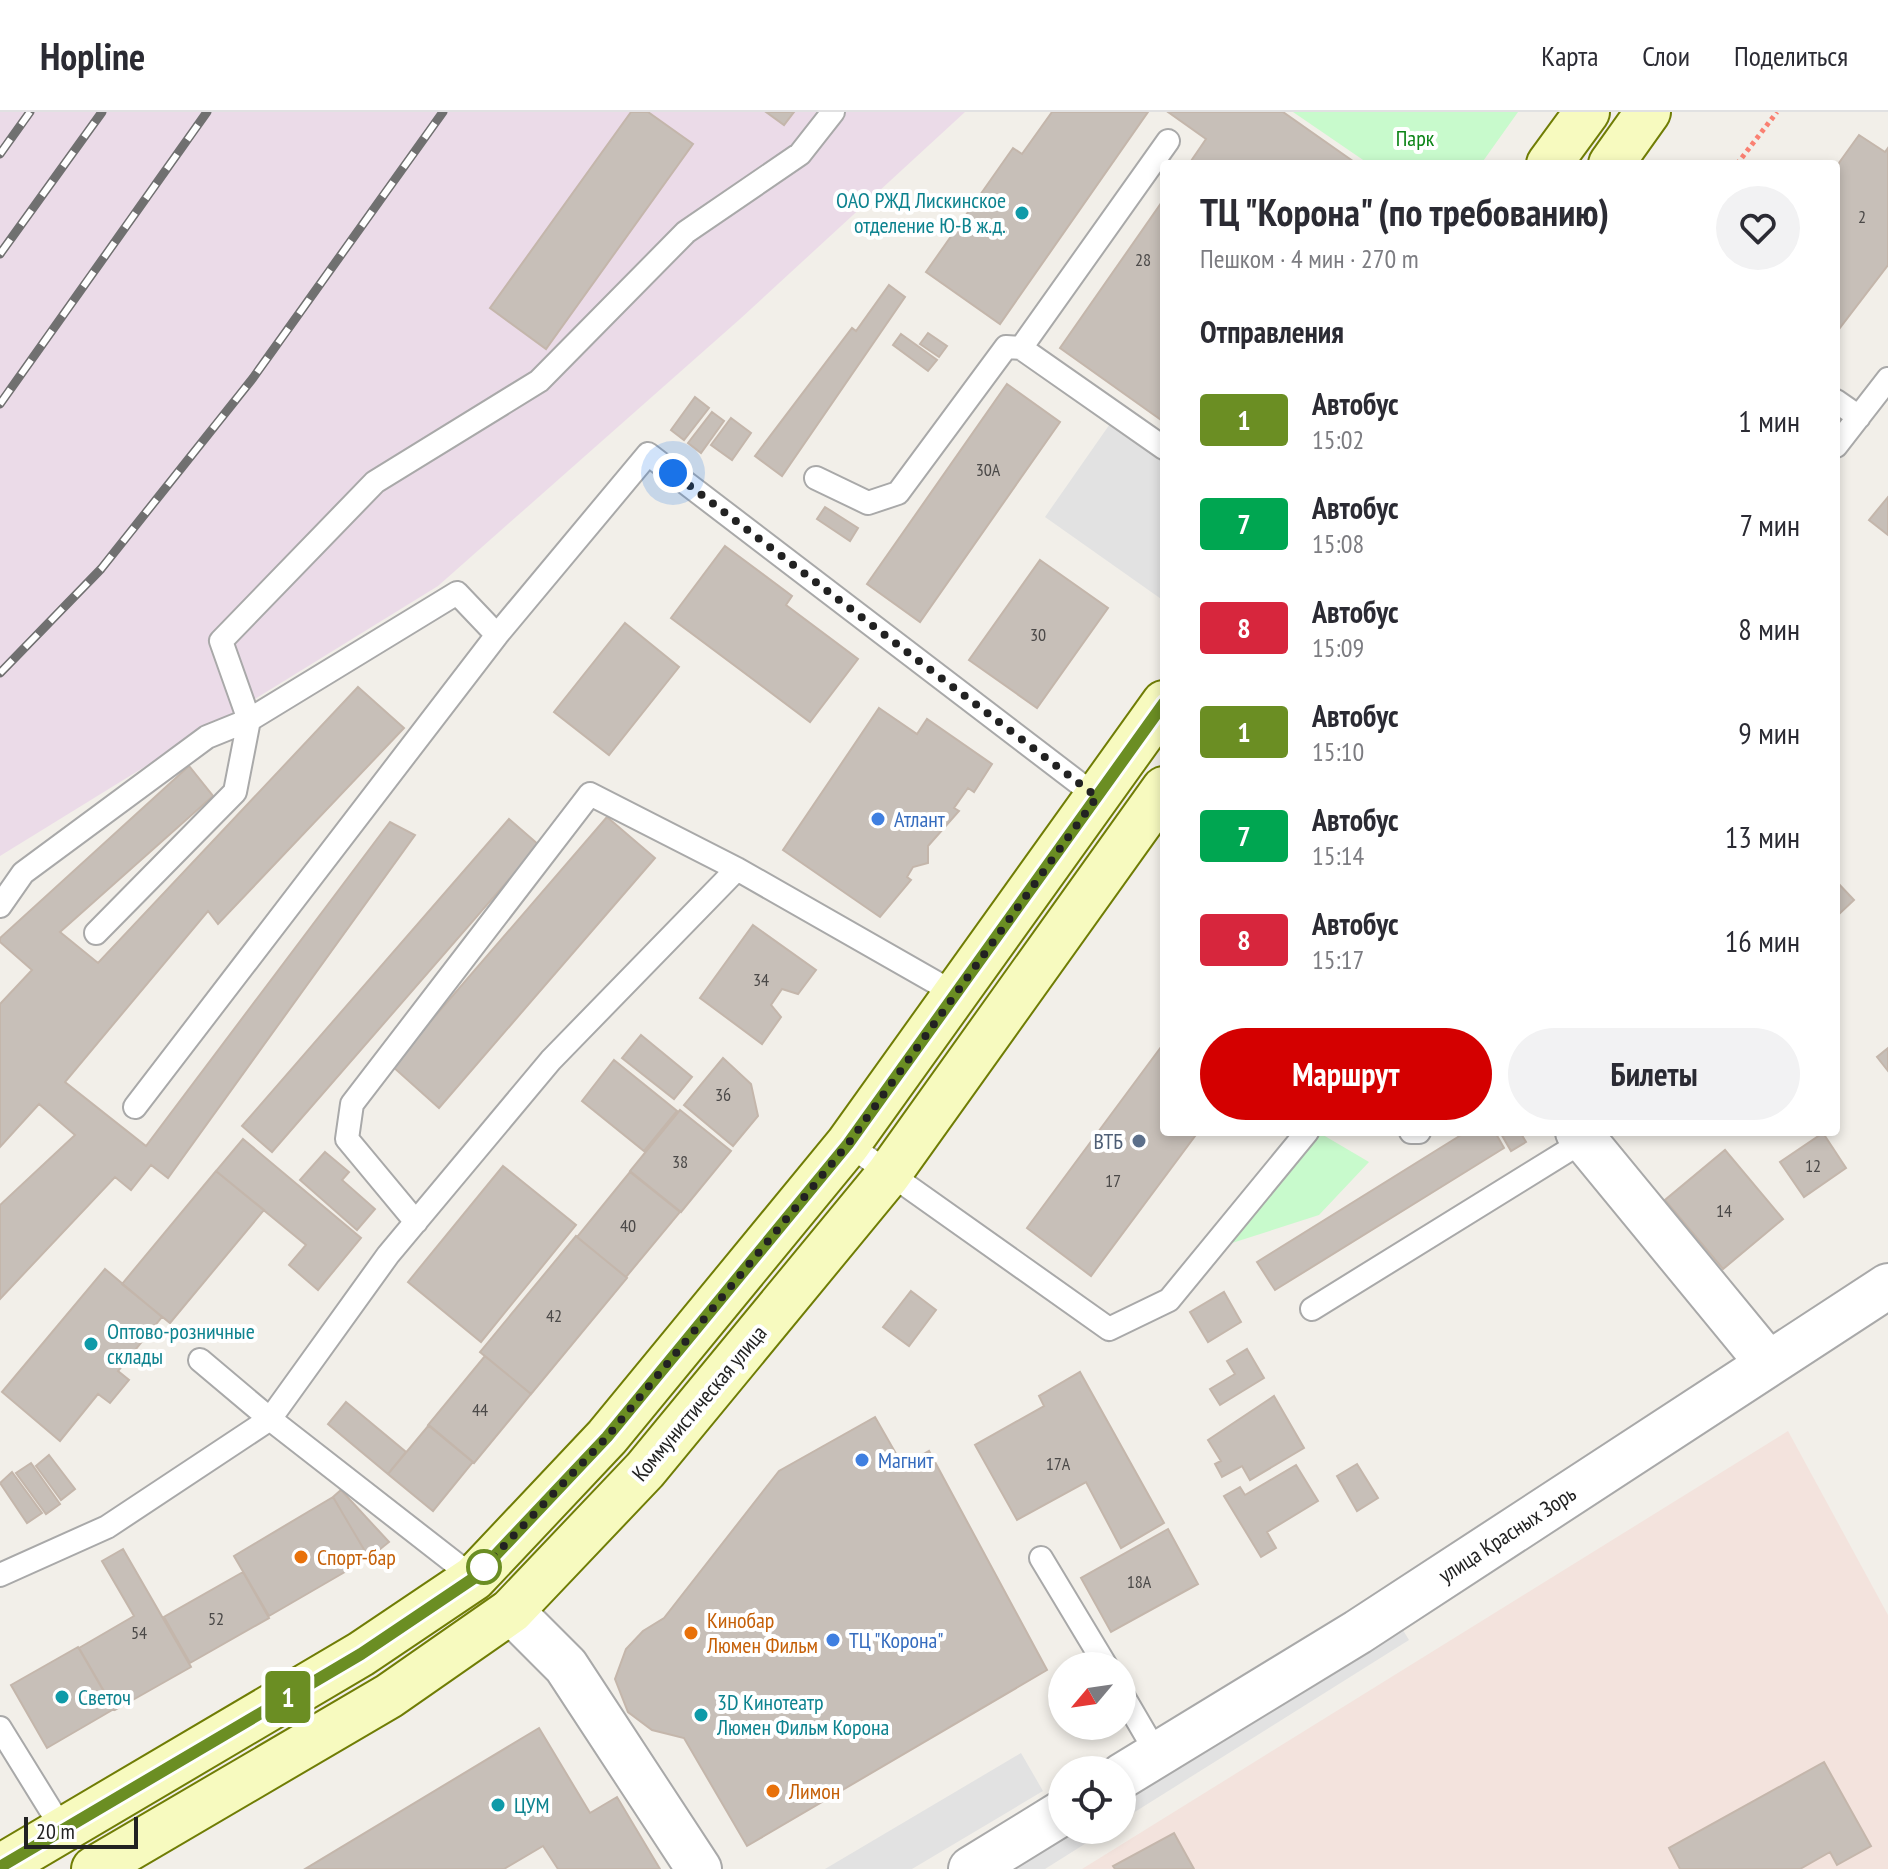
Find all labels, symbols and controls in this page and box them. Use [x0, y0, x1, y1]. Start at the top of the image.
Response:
text: Hopline [40, 31, 145, 80]
text: Карта [1541, 37, 1598, 74]
text: Слои [1642, 37, 1690, 74]
text: Поделиться [1734, 37, 1848, 74]
park label: Парк [1396, 124, 1435, 152]
place label: ОАО РЖД Лискинское отделение Ю-В ж.д. [836, 186, 1006, 239]
button: heart [1716, 186, 1800, 270]
text: ТЦ "Корона" (по требованию) [1200, 187, 1609, 236]
marker: ОАО РЖД Лискинское отделение Ю-В ж.д. [1013, 204, 1031, 222]
house number: 2 [1858, 205, 1866, 228]
text: Пешком · 4 мин · 270 m [1200, 242, 1419, 275]
house number: 28 [1135, 248, 1151, 271]
text: Отправления [1200, 312, 1344, 351]
text: Автобус [1312, 384, 1399, 423]
text: 1 [1237, 401, 1251, 438]
text: 1 мин [1738, 401, 1800, 440]
text: 15:02 [1312, 423, 1364, 456]
your location [653, 453, 693, 493]
house number: 30А [976, 458, 1001, 481]
text: Автобус [1312, 488, 1399, 527]
text: 7 [1237, 505, 1251, 542]
text: 7 мин [1740, 505, 1800, 544]
text: 15:08 [1312, 527, 1364, 560]
text: Автобус [1312, 592, 1399, 631]
text: 8 [1237, 609, 1251, 646]
text: 8 мин [1738, 609, 1800, 648]
house number: 30 [1030, 623, 1046, 646]
text: 15:09 [1312, 631, 1364, 664]
text: Автобус [1312, 696, 1399, 735]
text: 1 [1237, 713, 1251, 750]
text: 9 мин [1738, 713, 1800, 752]
text: 15:10 [1312, 735, 1364, 768]
text: Автобус [1312, 800, 1399, 839]
place label: Атлант [894, 805, 946, 833]
marker: Атлант [869, 810, 887, 828]
text: 7 [1237, 817, 1251, 854]
text: 13 мин [1725, 817, 1800, 856]
text: 15:14 [1312, 839, 1364, 872]
text: Автобус [1312, 904, 1399, 943]
text: 8 [1237, 921, 1251, 958]
text: 16 мин [1725, 921, 1800, 960]
text: 15:17 [1312, 943, 1364, 976]
house number: 34 [753, 968, 769, 991]
button: Маршрут [1200, 1028, 1492, 1120]
button: Билеты [1508, 1028, 1800, 1120]
house number: 36 [715, 1083, 731, 1106]
place label: ВТБ [1093, 1127, 1123, 1155]
marker: ВТБ [1130, 1132, 1148, 1150]
house number: 38 [672, 1150, 688, 1173]
house number: 12 [1805, 1154, 1821, 1177]
house number: 17 [1105, 1169, 1121, 1192]
house number: 14 [1716, 1199, 1732, 1222]
house number: 40 [620, 1214, 636, 1237]
house number: 42 [546, 1304, 562, 1327]
place label: Оптово-розничные склады [107, 1317, 255, 1370]
street label: Коммунистическая улица [626, 1319, 772, 1487]
marker: Оптово-розничные склады [82, 1335, 100, 1353]
house number: 44 [472, 1398, 488, 1421]
place label: Магнит [878, 1446, 935, 1474]
marker: Магнит [853, 1451, 871, 1469]
house number: 17А [1046, 1452, 1071, 1475]
street label: улица Красных Зорь [1433, 1479, 1581, 1589]
place label: Спорт-бар [317, 1543, 396, 1571]
marker: Спорт-бар [292, 1548, 310, 1566]
unlabelled marker [467, 1550, 501, 1584]
house number: 18А [1127, 1570, 1152, 1593]
place label: Кинобар Люмен Фильм [706, 1606, 818, 1659]
house number: 52 [208, 1607, 224, 1630]
house number: 54 [131, 1621, 147, 1644]
marker: Кинобар Люмен Фильм [682, 1624, 700, 1642]
place label: ТЦ "Корона" [849, 1626, 944, 1654]
marker: ТЦ "Корона" [824, 1631, 842, 1649]
north arrow [1048, 1652, 1136, 1740]
map controls [1048, 1652, 1136, 1844]
line badge: 1 [262, 1671, 314, 1723]
text: 1 [281, 1678, 295, 1715]
place label: Светоч [78, 1683, 131, 1711]
marker: Светоч [53, 1688, 71, 1706]
place label: 3D Кинотеатр Люмен Фильм Корона [716, 1688, 889, 1741]
marker: 3D Кинотеатр Люмен Фильм Корона [692, 1706, 710, 1724]
button: locate [1048, 1756, 1136, 1844]
place label: Лимон [788, 1777, 840, 1805]
marker: Лимон [764, 1782, 782, 1800]
place label: ЦУМ [514, 1791, 549, 1819]
marker: ЦУМ [489, 1796, 507, 1814]
scale bar [24, 1813, 138, 1849]
text: 20 m [36, 1817, 75, 1845]

